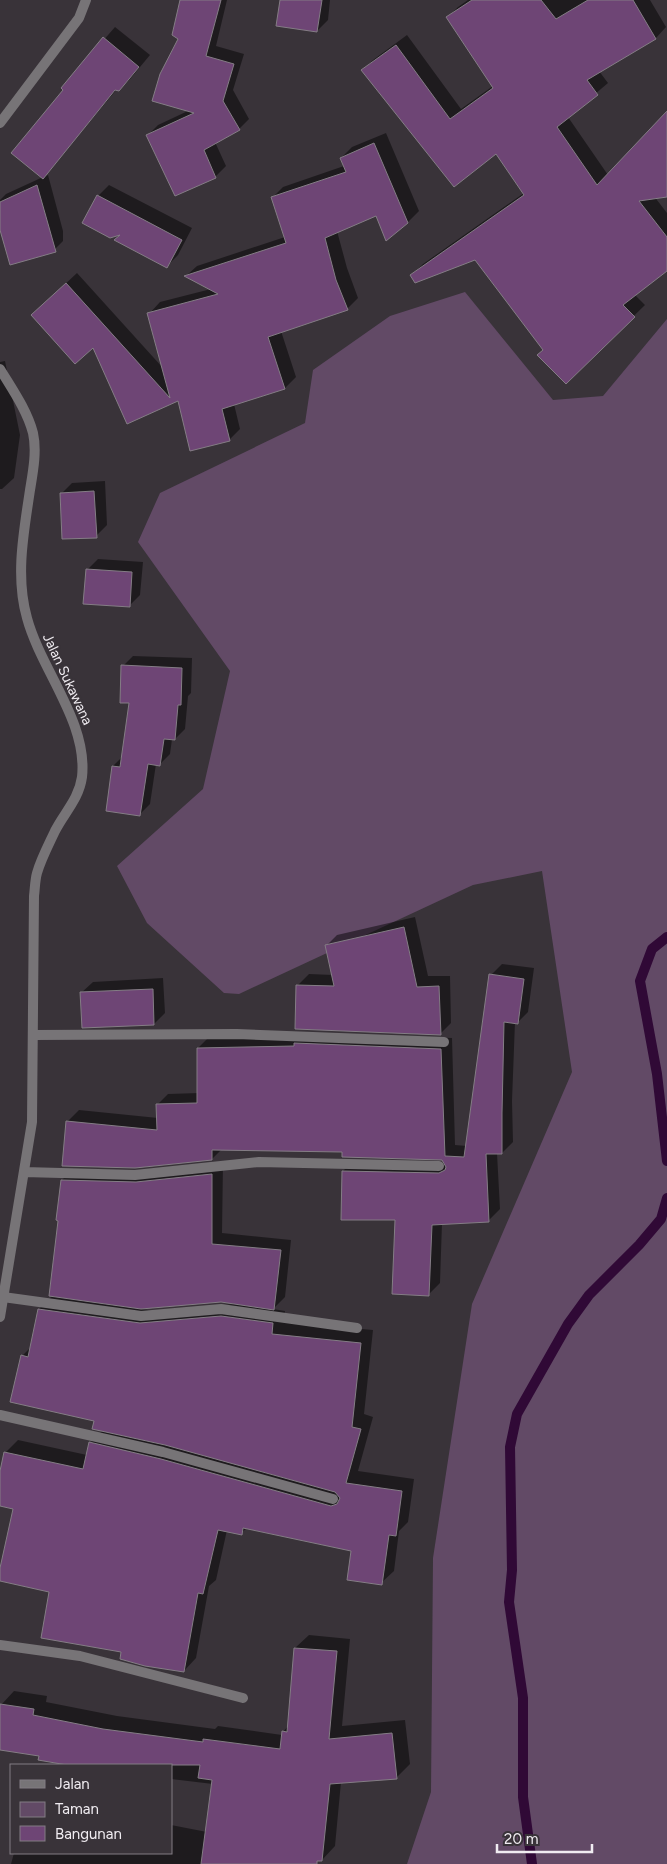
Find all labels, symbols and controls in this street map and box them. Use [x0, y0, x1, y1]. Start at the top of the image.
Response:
street label: Jalan Sukawana [39, 631, 96, 728]
legend [10, 1764, 172, 1854]
text: Jalan [55, 1775, 90, 1793]
text: Taman [55, 1800, 99, 1818]
scale bar [497, 1822, 592, 1854]
text: Bangunan [55, 1825, 122, 1843]
text: 20 m [504, 1830, 538, 1848]

